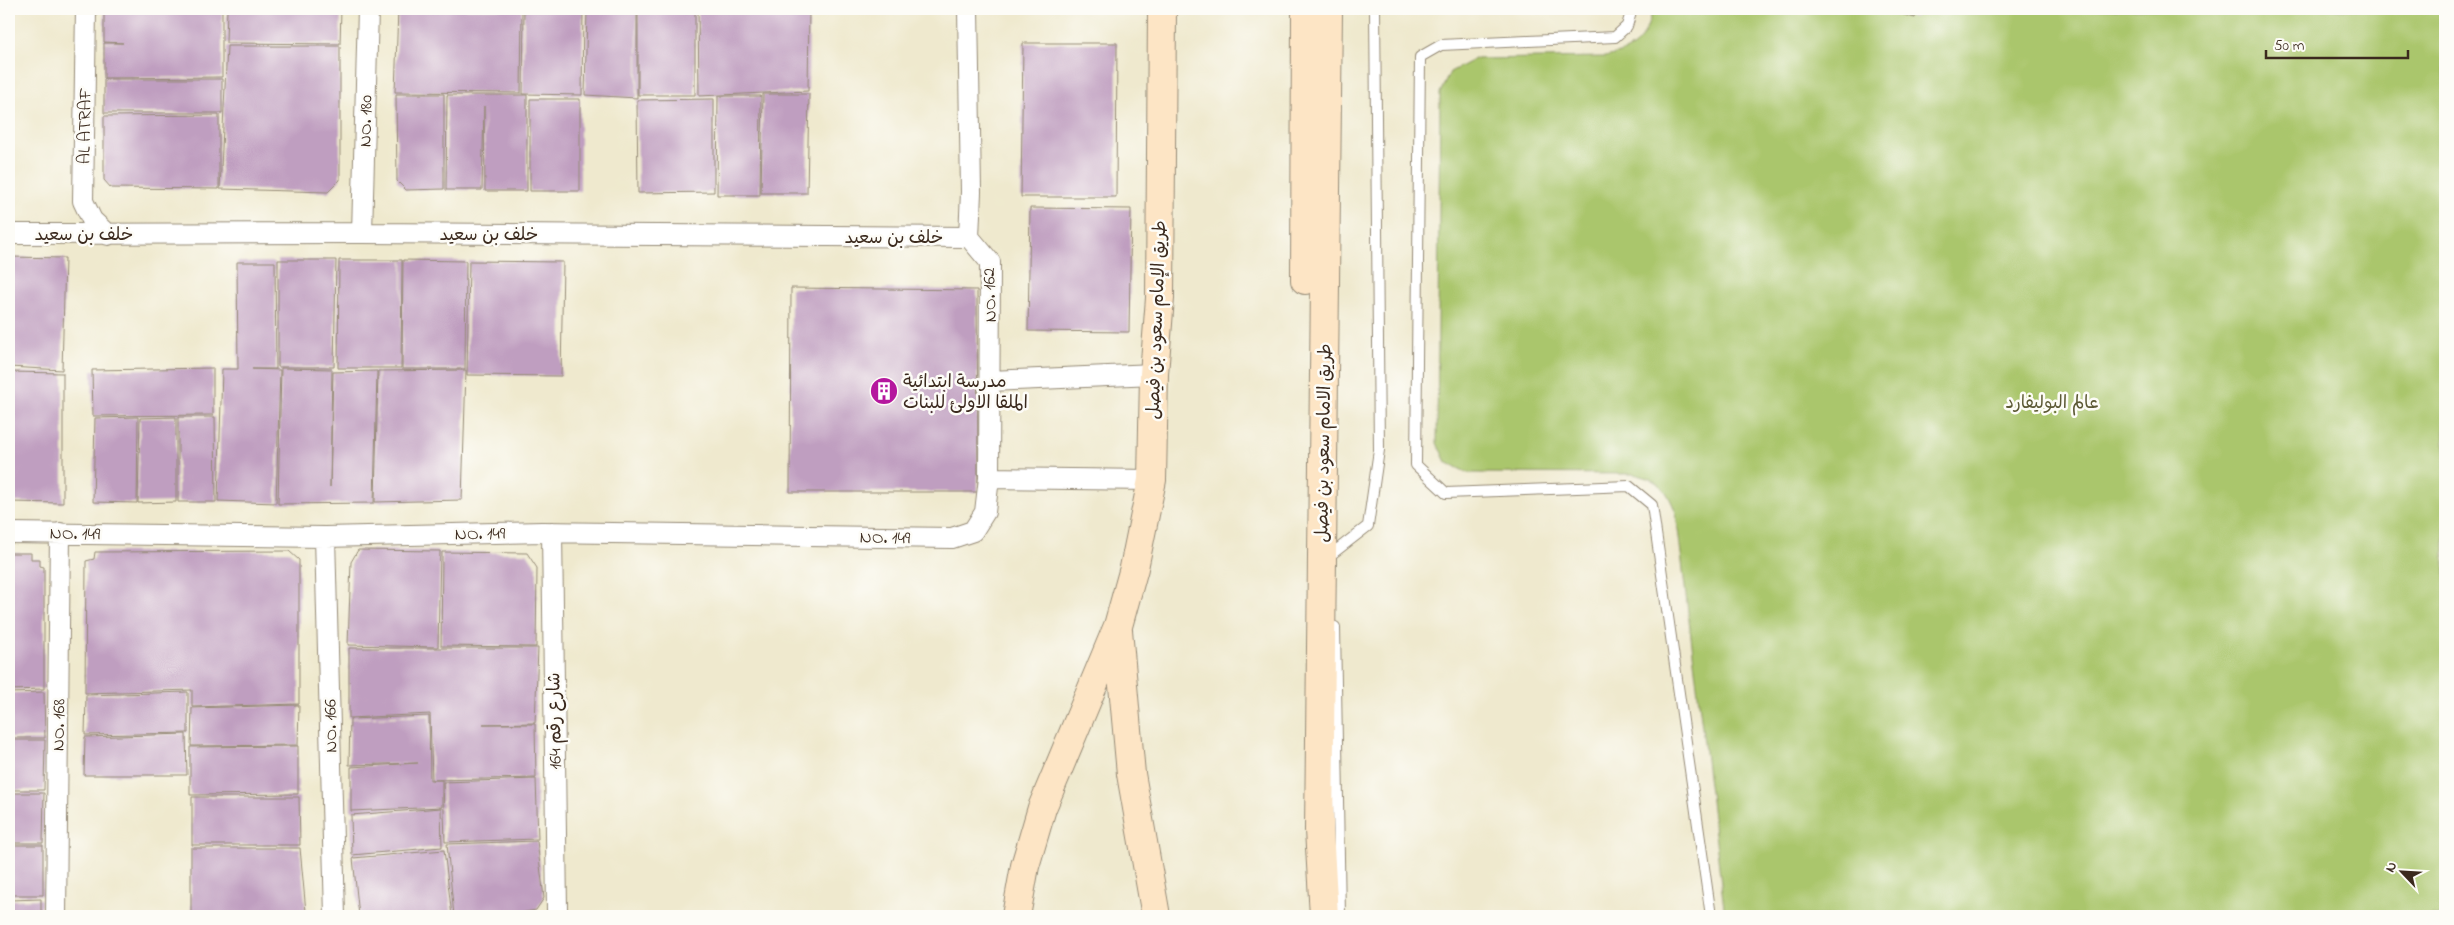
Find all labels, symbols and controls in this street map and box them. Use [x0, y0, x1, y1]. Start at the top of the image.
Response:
scale bar [2266, 28, 2409, 60]
text: 50 m [2274, 35, 2305, 57]
street label: AL ATRAF [72, 87, 100, 164]
street label: NO. 180 [354, 94, 380, 147]
street label: طريق الإمام سعود بن فيصل [1142, 220, 1174, 420]
street label: خلف بن سعيد [35, 223, 133, 249]
street label: خلف بن سعيد [440, 223, 538, 249]
street label: خلف بن سعيد [845, 226, 943, 252]
street label: NO. 162 [977, 267, 1005, 323]
street label: طريق الامام سعود بن فيصل [1310, 343, 1340, 543]
place label: مدرسة ابتدائية الملقا الاولئ للبنات [903, 370, 1028, 417]
building icon: مدرسة ابتدائية الملقا الاولئ للبنات [869, 376, 899, 406]
park label: عالم البوليفارد [2005, 391, 2099, 417]
street label: NO. 149 [49, 522, 101, 548]
street label: NO. 149 [454, 522, 506, 548]
street label: NO. 149 [859, 526, 911, 552]
street label: شارع رقم 164 [542, 672, 570, 770]
street label: NO. 168 [47, 698, 73, 752]
street label: NO. 166 [319, 699, 345, 753]
north arrow [2376, 848, 2426, 898]
text: N [2380, 858, 2403, 876]

